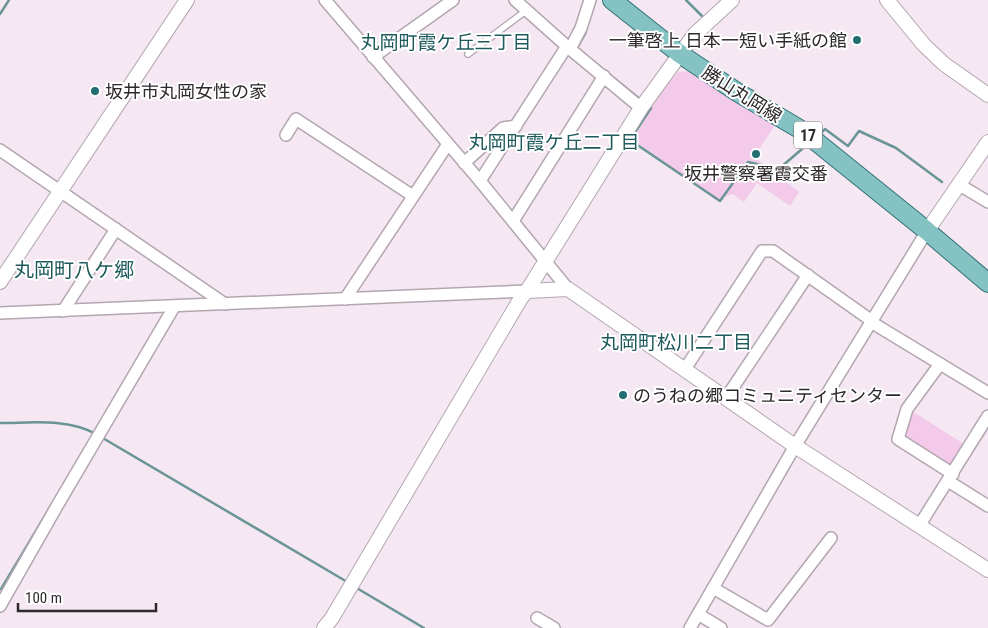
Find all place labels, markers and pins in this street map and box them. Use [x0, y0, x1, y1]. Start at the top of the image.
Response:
place label: 一筆啓上 日本一短い手紙の館 [609, 30, 847, 51]
marker: 一筆啓上 日本一短い手紙の館 [851, 34, 863, 46]
place label: 坂井市丸岡女性の家 [105, 81, 267, 102]
marker: 坂井市丸岡女性の家 [89, 85, 101, 97]
marker: 坂井警察署霞交番 [750, 148, 762, 160]
place label: 坂井警察署霞交番 [684, 163, 828, 184]
place label: のうねの郷コミュニティセンター [633, 385, 902, 406]
marker: のうねの郷コミュニティセンター [617, 389, 629, 401]

